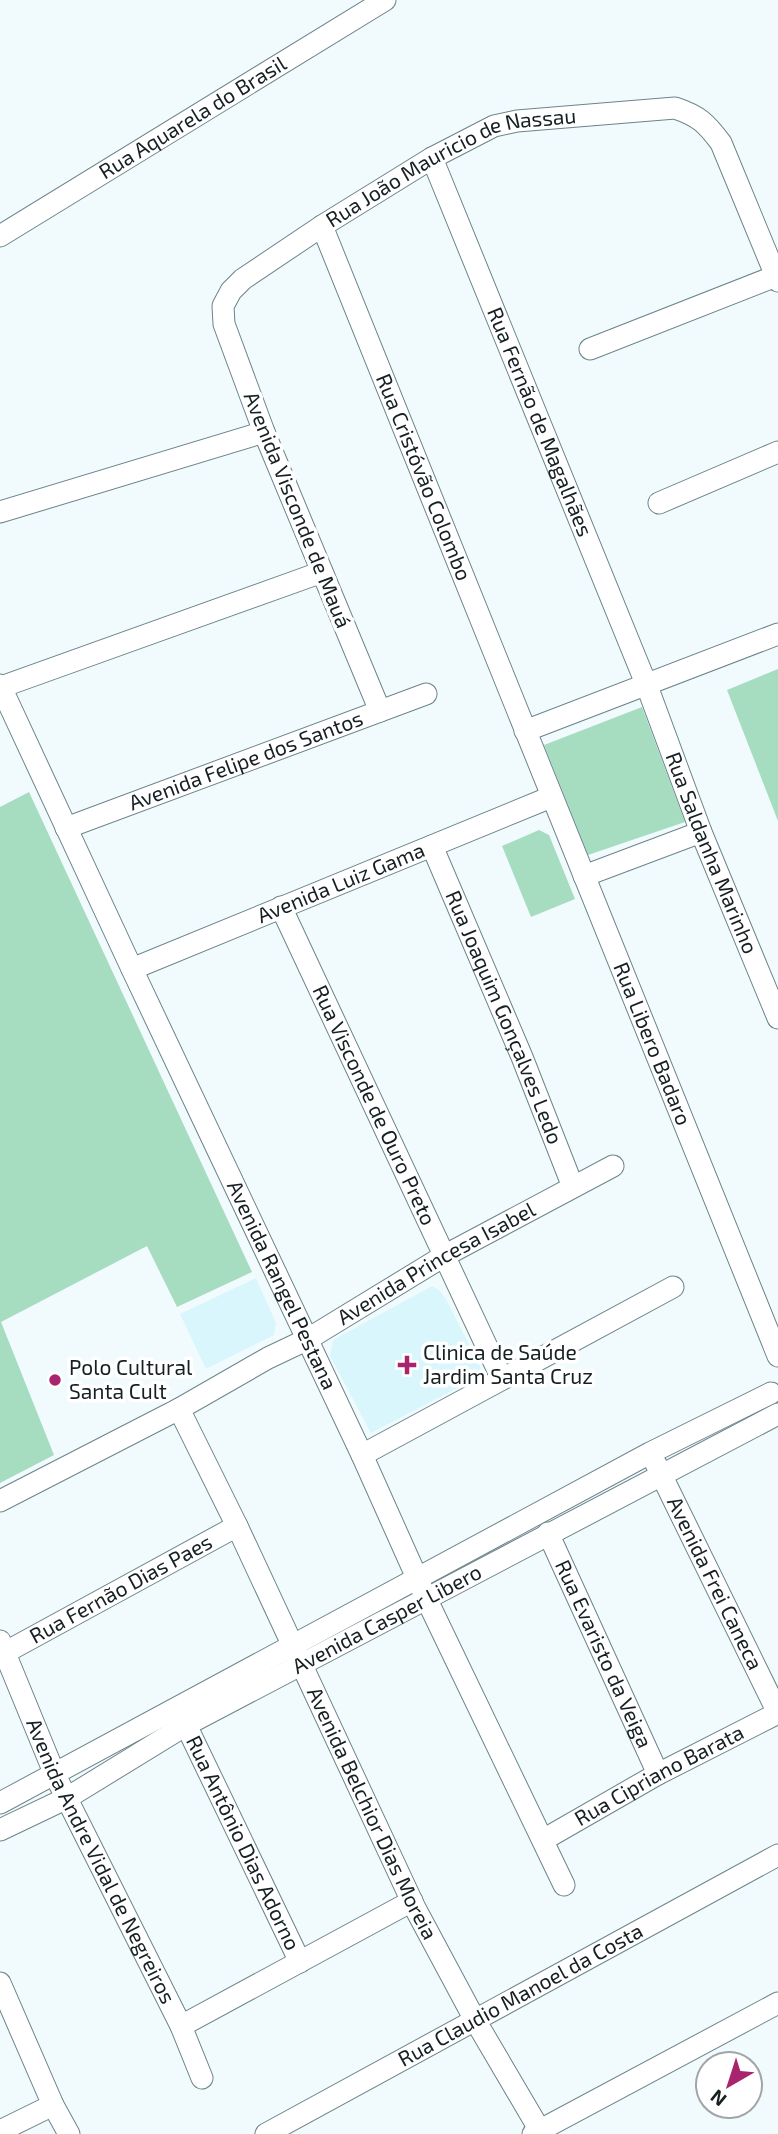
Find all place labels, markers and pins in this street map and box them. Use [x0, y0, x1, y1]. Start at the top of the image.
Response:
place label: Clinica de Saúde Jardim Santa Cruz [423, 1339, 593, 1388]
place label: Polo Cultural Santa Cult [69, 1354, 193, 1403]
marker: Clinica de Saúde Jardim Santa Cruz [397, 1355, 417, 1375]
marker: Polo Cultural Santa Cult [47, 1372, 63, 1388]

